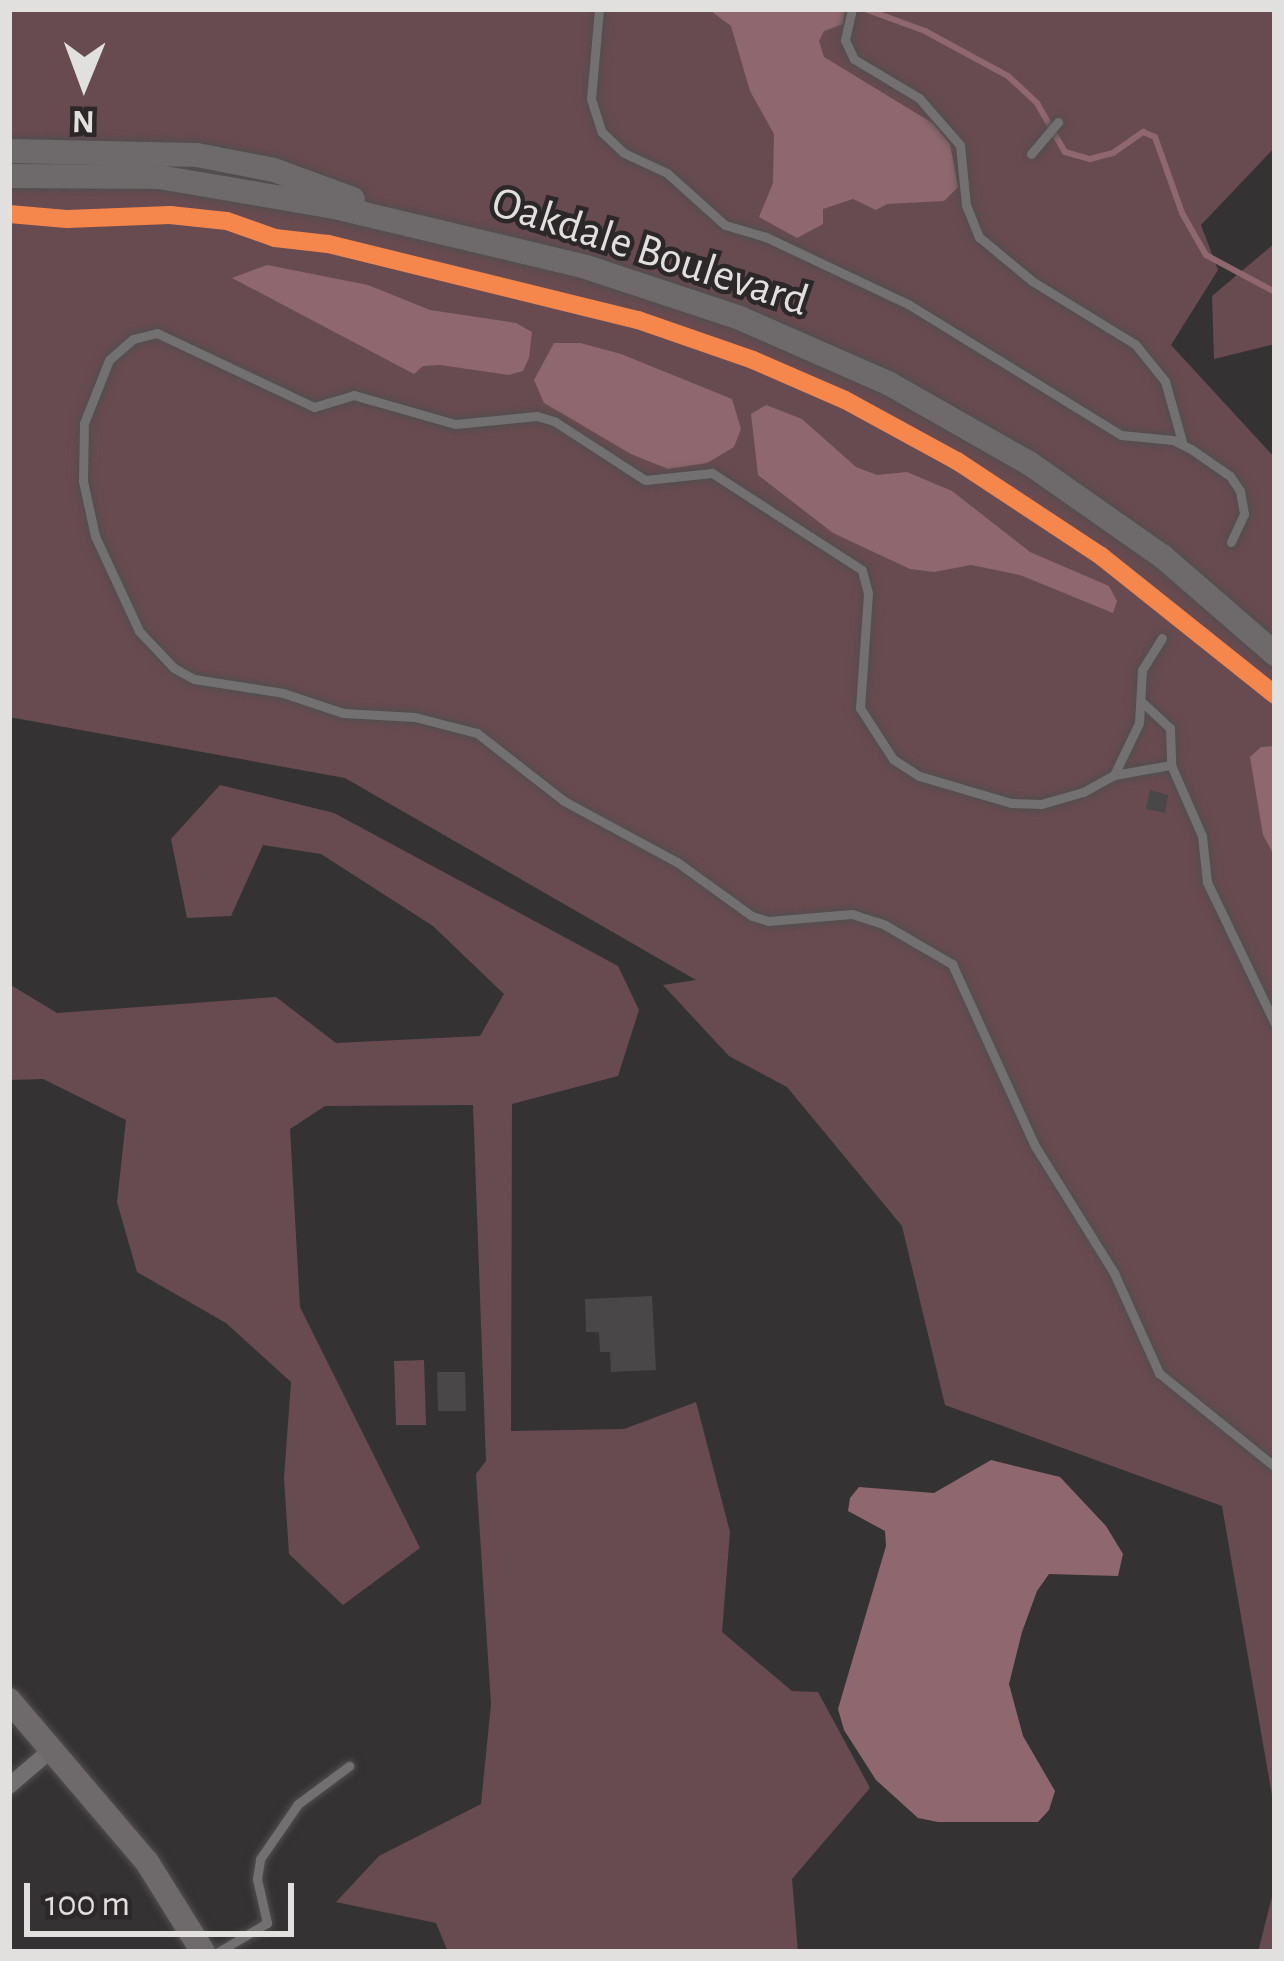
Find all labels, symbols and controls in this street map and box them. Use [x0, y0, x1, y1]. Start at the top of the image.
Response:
north arrow [24, 24, 144, 144]
text: N [72, 104, 95, 137]
street label: Oakdale Boulevard [485, 175, 815, 329]
scale bar [30, 1859, 300, 1933]
text: 100 m [45, 1886, 130, 1922]

